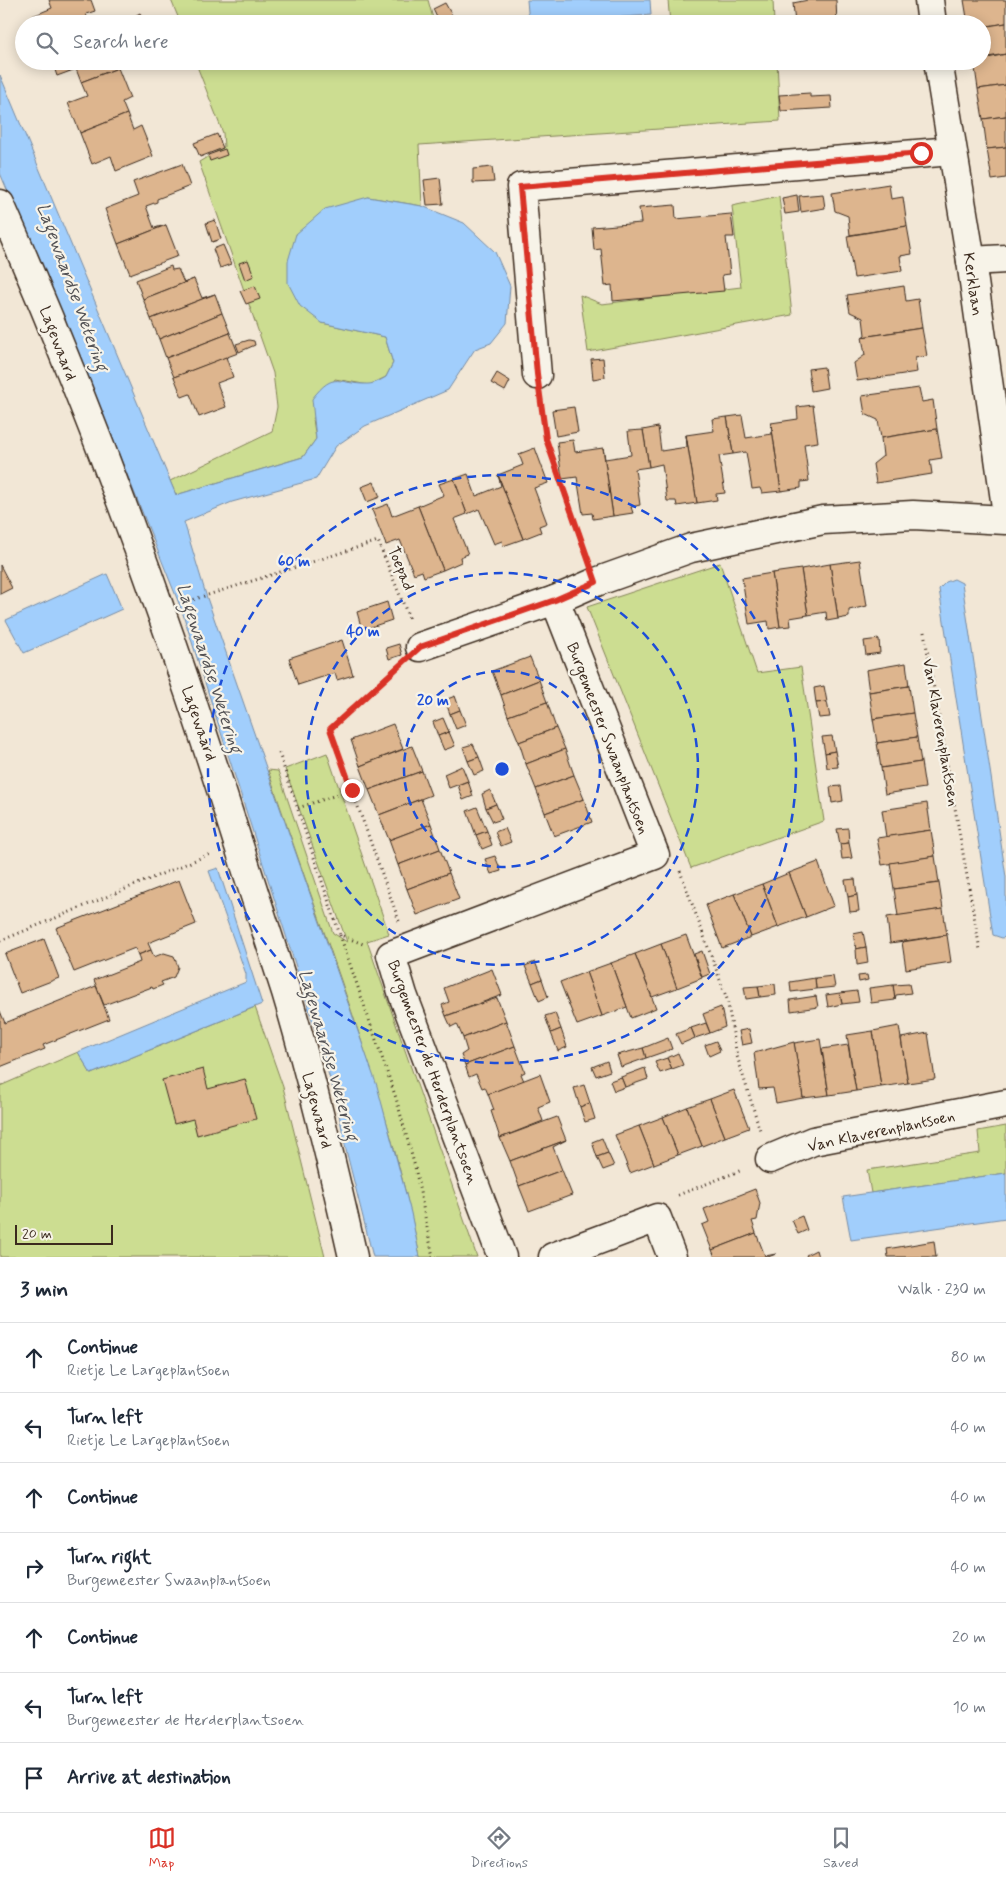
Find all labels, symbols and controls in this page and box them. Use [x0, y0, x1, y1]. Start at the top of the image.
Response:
search box [15, 15, 991, 70]
icon: search [33, 29, 61, 57]
text: Search here [73, 30, 169, 55]
route start [910, 142, 933, 165]
water label: Lagewaardse Wetering [33, 200, 113, 374]
street label: Kerklaan [958, 251, 987, 317]
street label: Lagewaard [36, 303, 82, 383]
street label: Toepad [382, 543, 419, 594]
text: 60 m [278, 552, 310, 572]
water label: Lagewaardse Wetering [172, 581, 248, 755]
text: 40 m [346, 622, 380, 642]
street label: Burgemeester Swaanplantsoen [560, 640, 654, 838]
street label: Van Klaverenplantsoen [917, 657, 964, 808]
street label: Lagewaard [178, 683, 222, 763]
text: 20 m [417, 691, 449, 711]
centre of rings [493, 760, 511, 778]
route end [341, 779, 364, 802]
street label: Burgemeester de Herderplantsoen [381, 957, 483, 1188]
water label: Lagewaardse Wetering [294, 967, 364, 1143]
street label: Lagewaard [299, 1070, 337, 1150]
street label: Van Klaverenplantsoen [806, 1106, 957, 1157]
scale bar [15, 1222, 112, 1245]
text: 20 m [22, 1225, 52, 1243]
text: 3 min [20, 1276, 68, 1304]
text: Walk · 230 m [898, 1279, 986, 1300]
text: Continue [67, 1335, 138, 1360]
icon: ahead [20, 1344, 48, 1372]
text: 80 m [951, 1347, 986, 1368]
text: Rietje Le Largeplantsoen [67, 1360, 230, 1381]
text: Turn left [67, 1405, 143, 1430]
icon: left [20, 1414, 48, 1442]
text: 40 m [950, 1417, 986, 1438]
text: Rietje Le Largeplantsoen [67, 1430, 230, 1451]
icon: ahead [20, 1484, 48, 1512]
text: Continue [67, 1485, 138, 1510]
text: 40 m [950, 1487, 986, 1508]
text: Turn right [67, 1545, 151, 1570]
icon: right [20, 1554, 48, 1582]
text: 40 m [950, 1557, 986, 1578]
text: Burgemeester Swaanplantsoen [67, 1570, 271, 1591]
icon: ahead [20, 1624, 48, 1652]
text: Continue [67, 1625, 138, 1650]
text: 20 m [952, 1627, 986, 1648]
text: Turn left [67, 1685, 143, 1710]
icon: left [20, 1694, 48, 1722]
text: 10 m [953, 1697, 986, 1718]
text: Burgemeester de Herderplantsoen [67, 1710, 304, 1731]
icon: arrive [20, 1764, 48, 1792]
text: Arrive at destination [67, 1765, 231, 1790]
tab: Map [148, 1824, 176, 1872]
tab: Directions [471, 1824, 528, 1872]
tab: Saved [823, 1824, 858, 1872]

